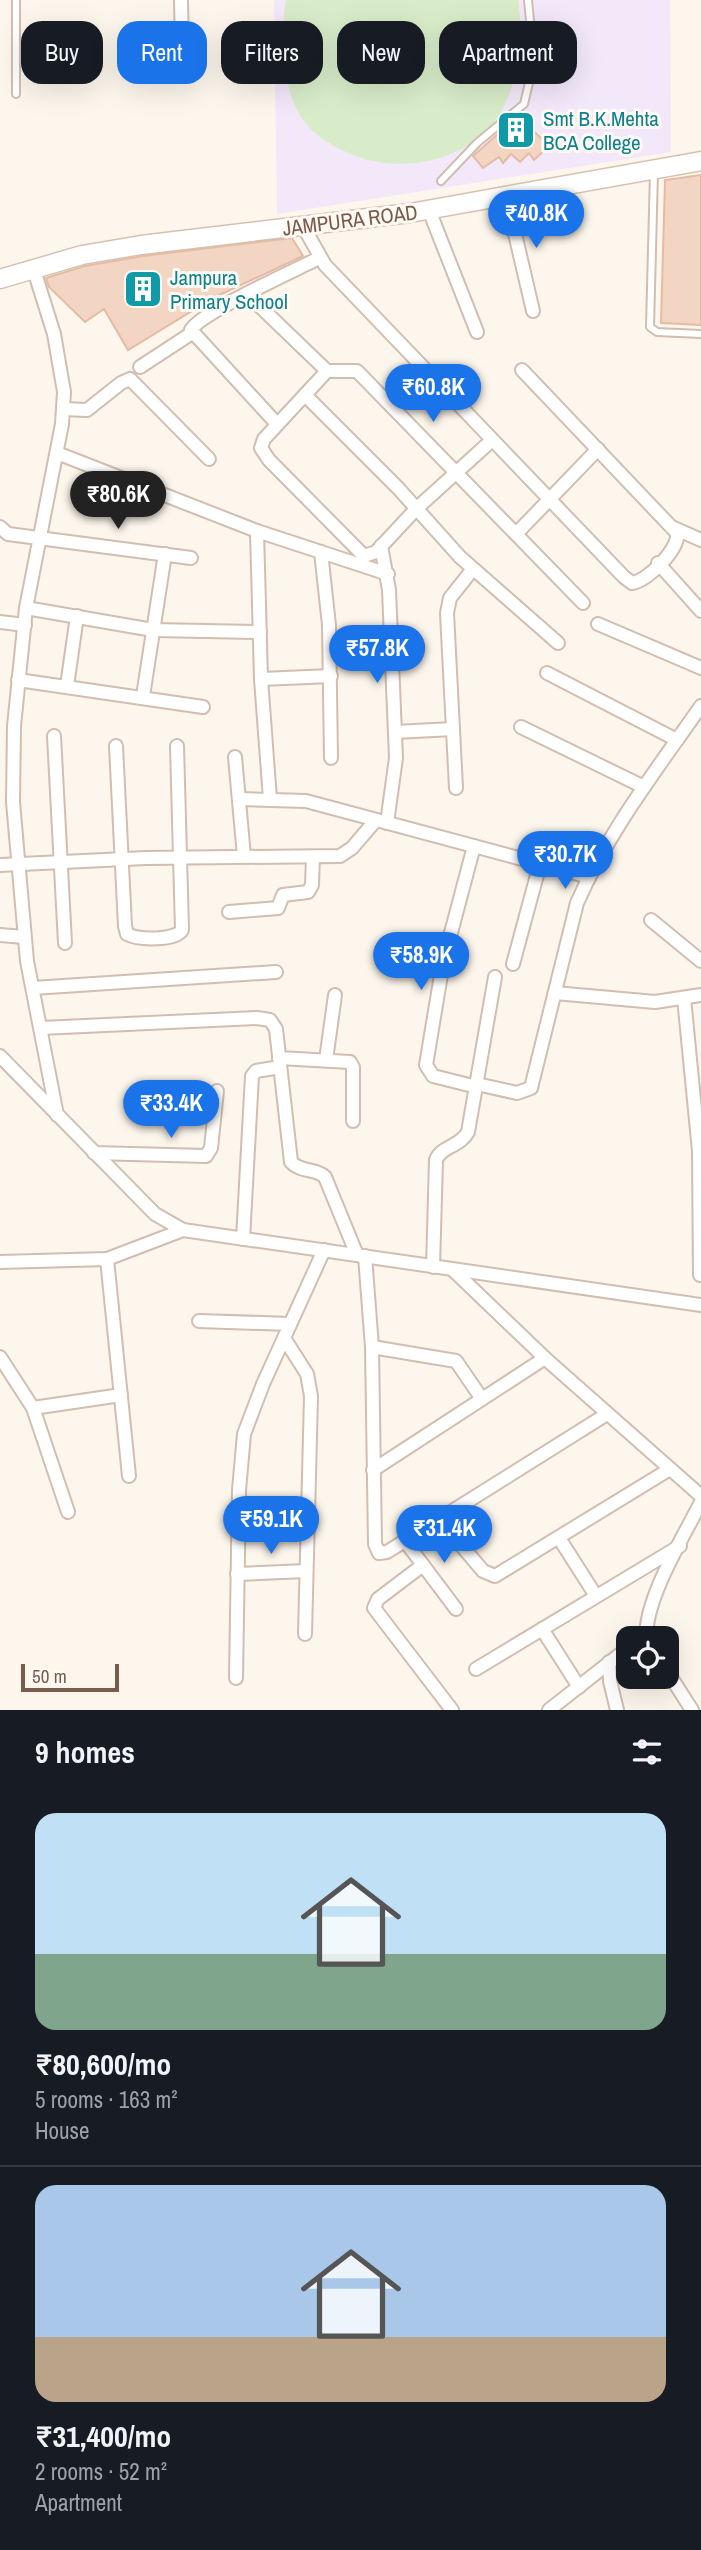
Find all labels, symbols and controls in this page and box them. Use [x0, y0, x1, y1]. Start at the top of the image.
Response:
chip: Buy [21, 21, 103, 84]
chip: Rent [117, 21, 207, 84]
chip: Filters [221, 21, 323, 84]
chip: New [337, 21, 425, 84]
chip: Apartment [439, 21, 577, 84]
place label: Smt B.K.Mehta BCA College [543, 104, 659, 157]
building icon: Smt B.K.Mehta BCA College [495, 109, 537, 151]
pin: ₹40.8K [479, 190, 593, 250]
street label: JAMPURA ROAD [281, 197, 419, 243]
text: ₹40.8K [504, 197, 568, 228]
place label: Jampura Primary School [170, 263, 288, 316]
building icon: Jampura Primary School [122, 268, 164, 310]
pin: ₹60.8K [376, 364, 490, 424]
text: ₹60.8K [401, 371, 465, 402]
pin: ₹80.6K [61, 472, 175, 531]
text: ₹80.6K [86, 478, 150, 509]
pin: ₹57.8K [320, 626, 434, 685]
text: ₹57.8K [345, 632, 409, 663]
pin: ₹30.7K [508, 832, 622, 891]
text: ₹30.7K [533, 838, 597, 869]
pin: ₹58.9K [364, 932, 478, 992]
text: ₹58.9K [389, 939, 453, 970]
pin: ₹33.4K [114, 1080, 228, 1140]
text: ₹33.4K [139, 1087, 203, 1118]
pin: ₹59.1K [214, 1496, 328, 1556]
text: ₹59.1K [239, 1503, 303, 1534]
pin: ₹31.4K [387, 1506, 501, 1565]
text: ₹31.4K [412, 1512, 476, 1543]
map controls [616, 1626, 679, 1689]
button: locate [616, 1626, 679, 1689]
scale bar [21, 1661, 119, 1693]
text: 50 m [32, 1663, 67, 1689]
text: 9 homes [35, 1732, 135, 1772]
icon: filters [628, 1733, 666, 1771]
icon: home [288, 1859, 414, 1985]
text: ₹80,600/mo [35, 2044, 171, 2084]
text: 5 rooms · 163 m² [35, 2084, 178, 2115]
text: House [35, 2115, 90, 2146]
icon: home [288, 2231, 414, 2357]
text: ₹31,400/mo [35, 2416, 171, 2456]
text: 2 rooms · 52 m² [35, 2456, 167, 2487]
text: Apartment [35, 2487, 122, 2518]

